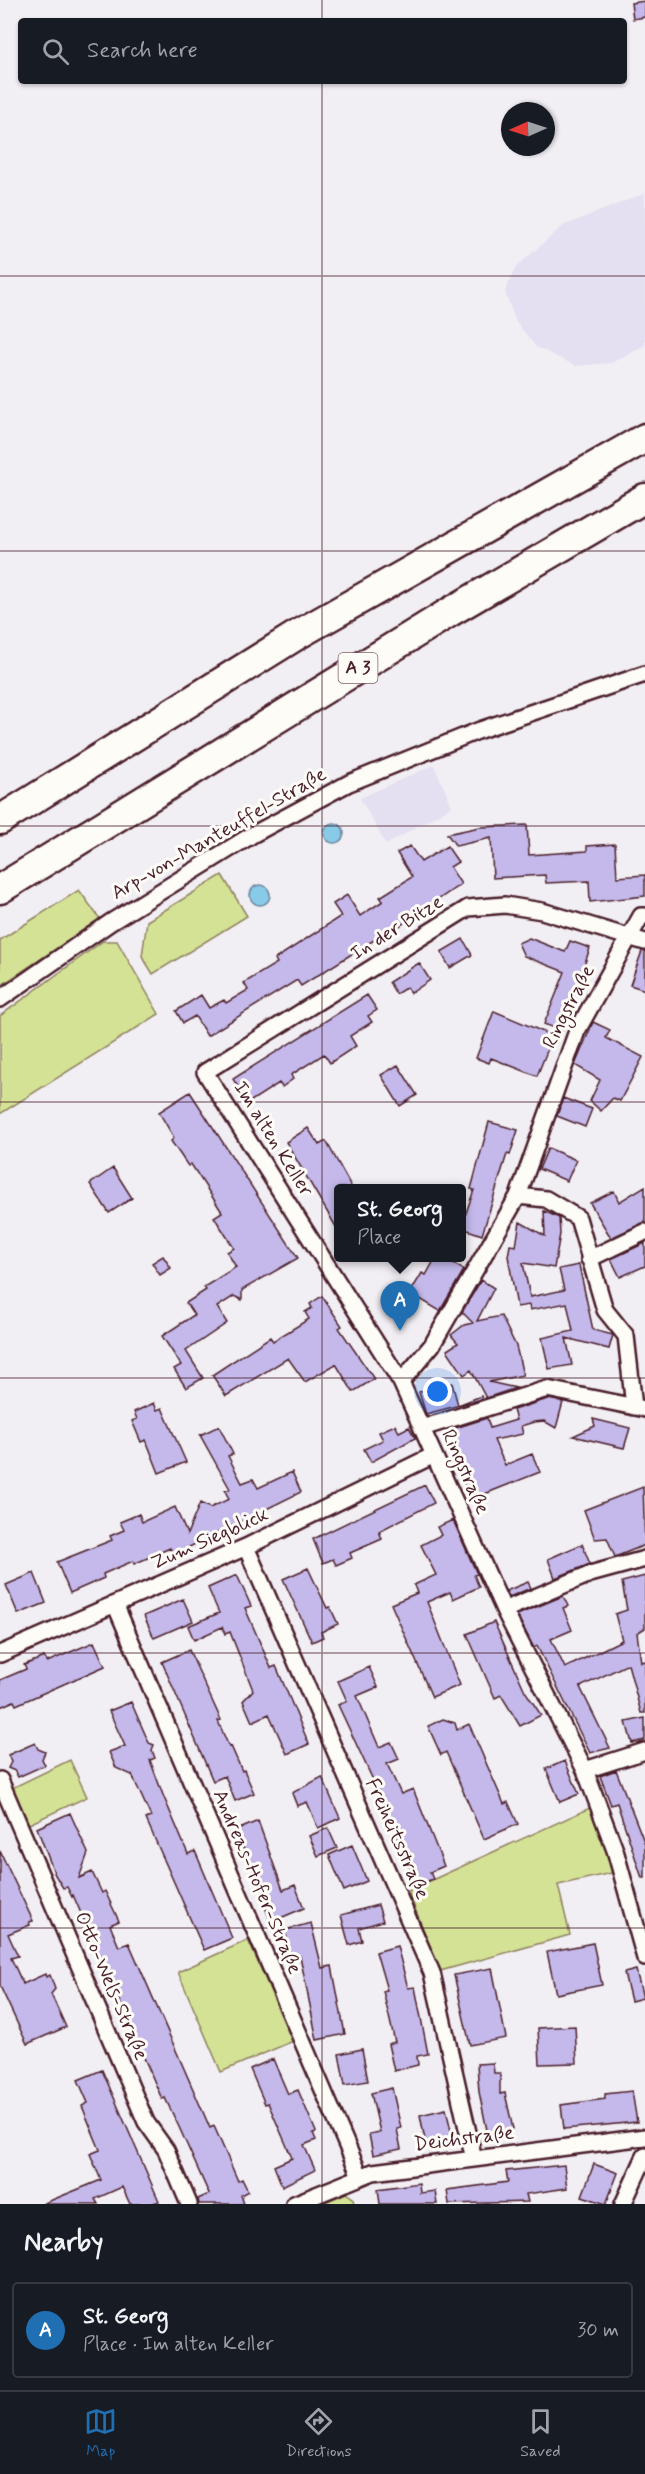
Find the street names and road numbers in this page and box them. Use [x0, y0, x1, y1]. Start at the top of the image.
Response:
road number: A 3 [338, 653, 378, 683]
street label: Arp-von-Manteuffel-Straße [106, 761, 332, 907]
street label: In der Bitze [345, 889, 449, 967]
street label: Ringstraße [536, 960, 603, 1054]
street label: Im alten Keller [227, 1076, 320, 1202]
street label: Ringstraße [433, 1425, 496, 1519]
street label: Zum Siegblick [147, 1501, 273, 1577]
street label: Freiheitsstraße [358, 1774, 436, 1904]
street label: Andreas-Hofer-Straße [206, 1786, 308, 1979]
street label: Otto-Wels-Straße [68, 1908, 155, 2065]
street label: Deichstraße [412, 2119, 516, 2159]

